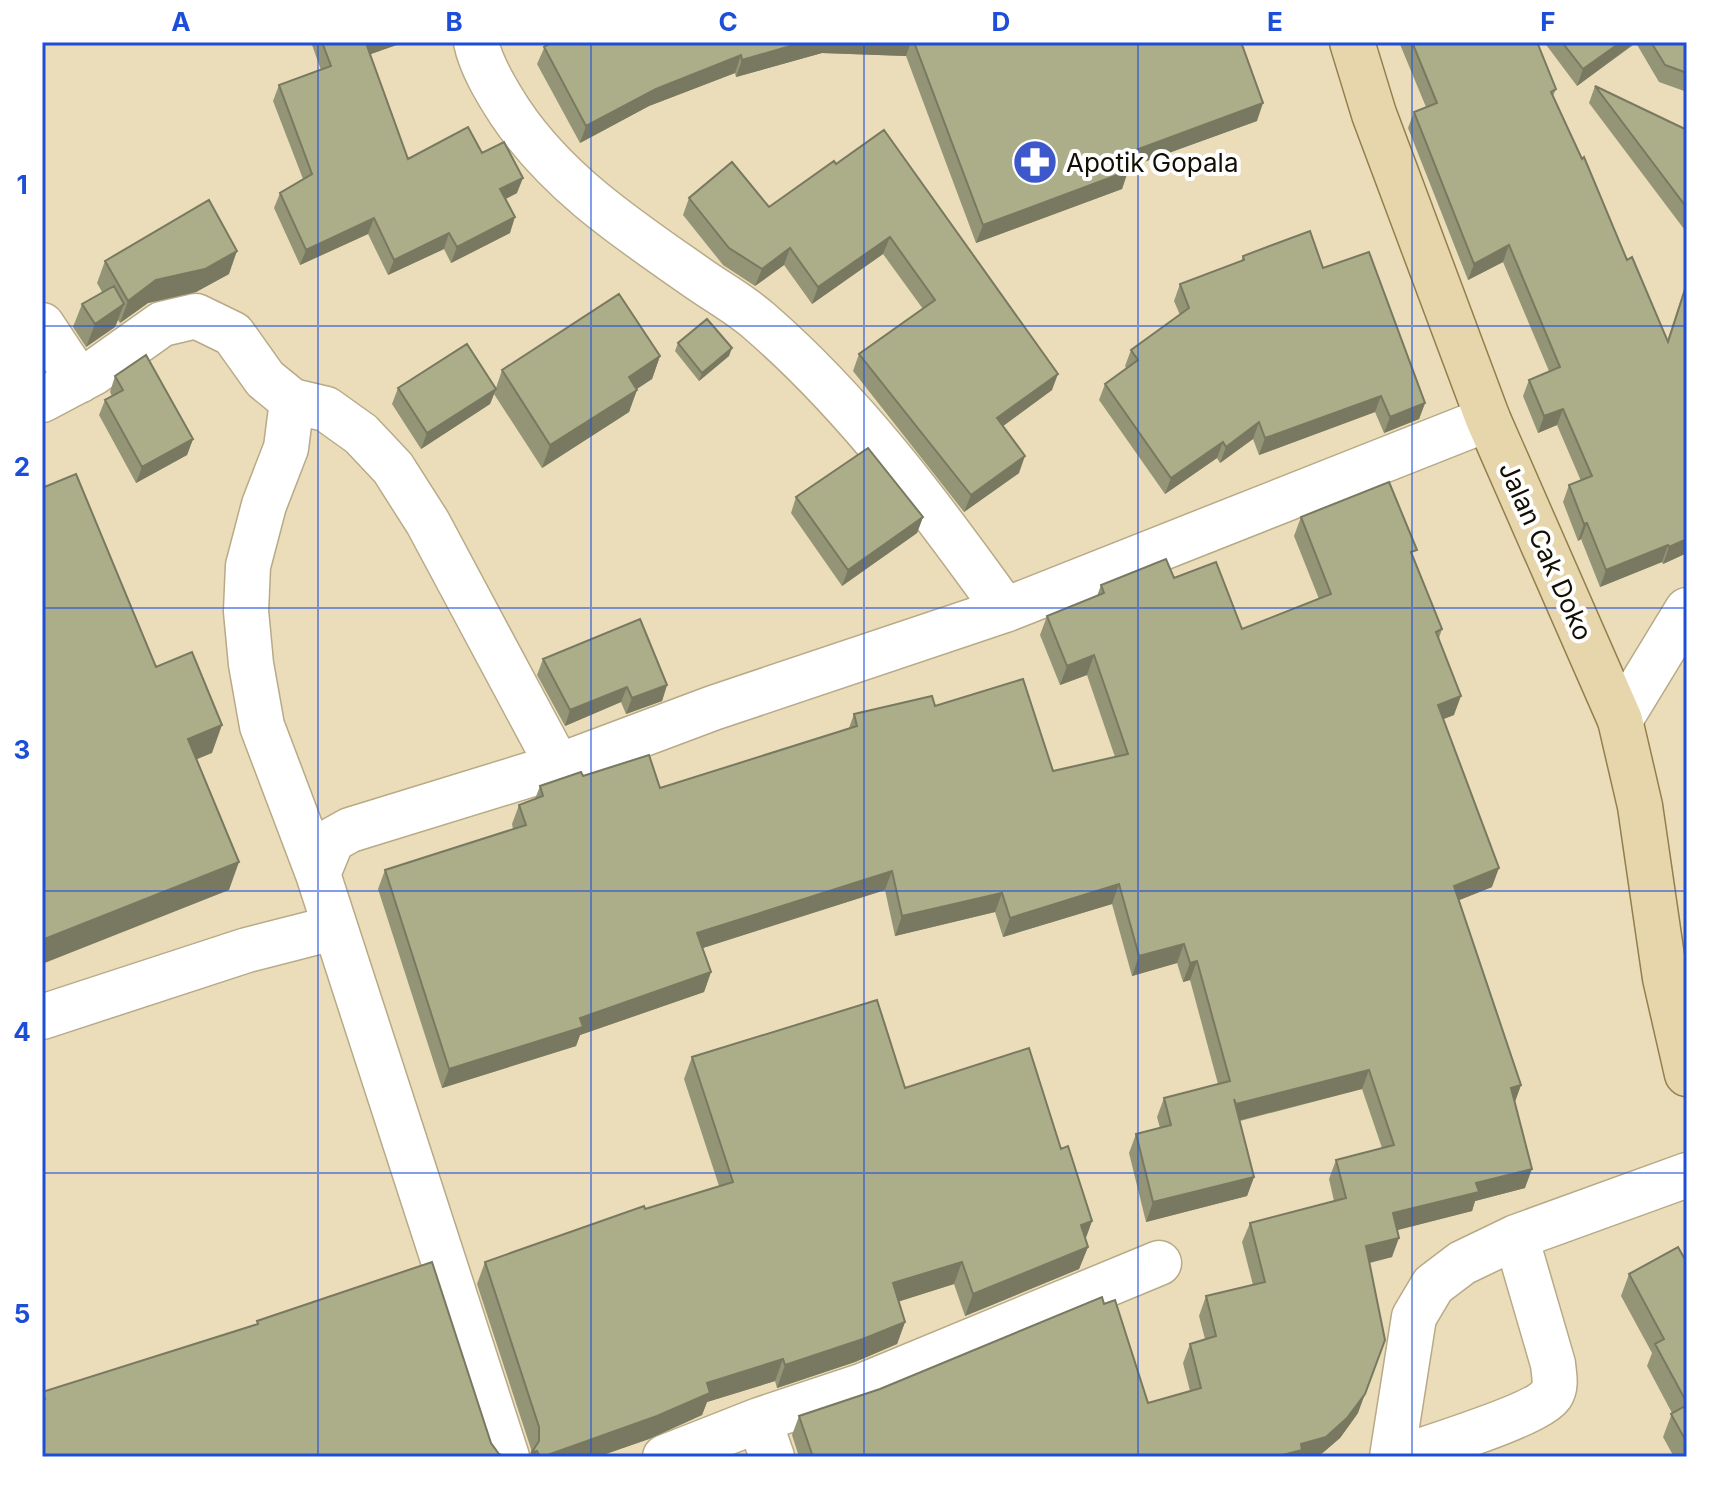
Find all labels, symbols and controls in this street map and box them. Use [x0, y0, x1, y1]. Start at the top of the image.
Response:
text: A [171, 6, 191, 37]
text: B [445, 6, 463, 37]
text: C [718, 6, 738, 37]
text: D [992, 6, 1010, 37]
text: E [1267, 6, 1283, 37]
text: F [1540, 6, 1556, 37]
pharmacy icon: Apotik Gopala [1011, 138, 1059, 186]
place label: Apotik Gopala [1066, 147, 1239, 178]
text: 1 [16, 169, 28, 200]
text: 2 [14, 451, 30, 482]
street label: Jalan Cak Doko [1493, 457, 1599, 645]
text: 3 [14, 734, 30, 765]
text: 4 [13, 1016, 31, 1047]
text: 5 [14, 1298, 30, 1329]

